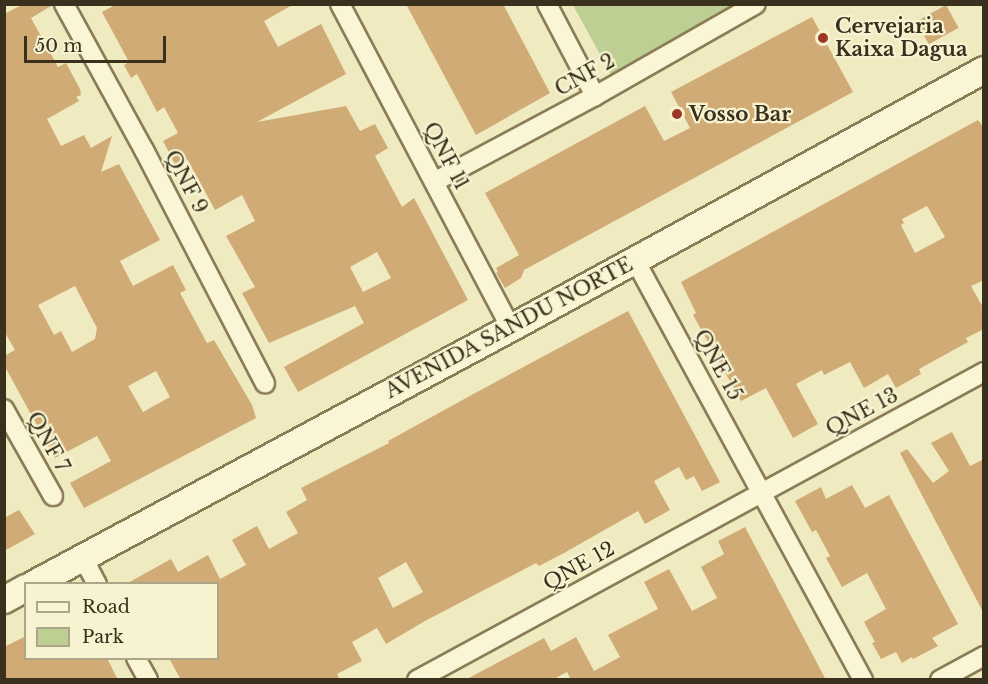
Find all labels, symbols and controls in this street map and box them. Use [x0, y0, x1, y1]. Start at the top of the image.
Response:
place label: Cervejaria Kaixa Dagua [835, 14, 967, 61]
scale bar [27, 24, 170, 62]
marker: Cervejaria Kaixa Dagua [816, 31, 830, 45]
text: 50 m [35, 35, 83, 57]
street label: CNF 2 [551, 49, 619, 101]
place label: Vosso Bar [689, 102, 791, 126]
marker: Vosso Bar [670, 107, 684, 121]
street label: QNF 11 [418, 118, 474, 194]
street label: QNF 9 [159, 146, 213, 218]
street label: AVENIDA SANDU NORTE [381, 252, 637, 404]
street label: QNE 15 [689, 325, 747, 405]
street label: QNE 13 [822, 383, 902, 441]
street label: QNF 7 [22, 407, 74, 477]
street label: QNE 12 [539, 537, 619, 595]
legend [24, 582, 219, 660]
text: Road [82, 596, 130, 618]
text: Park [82, 626, 124, 648]

